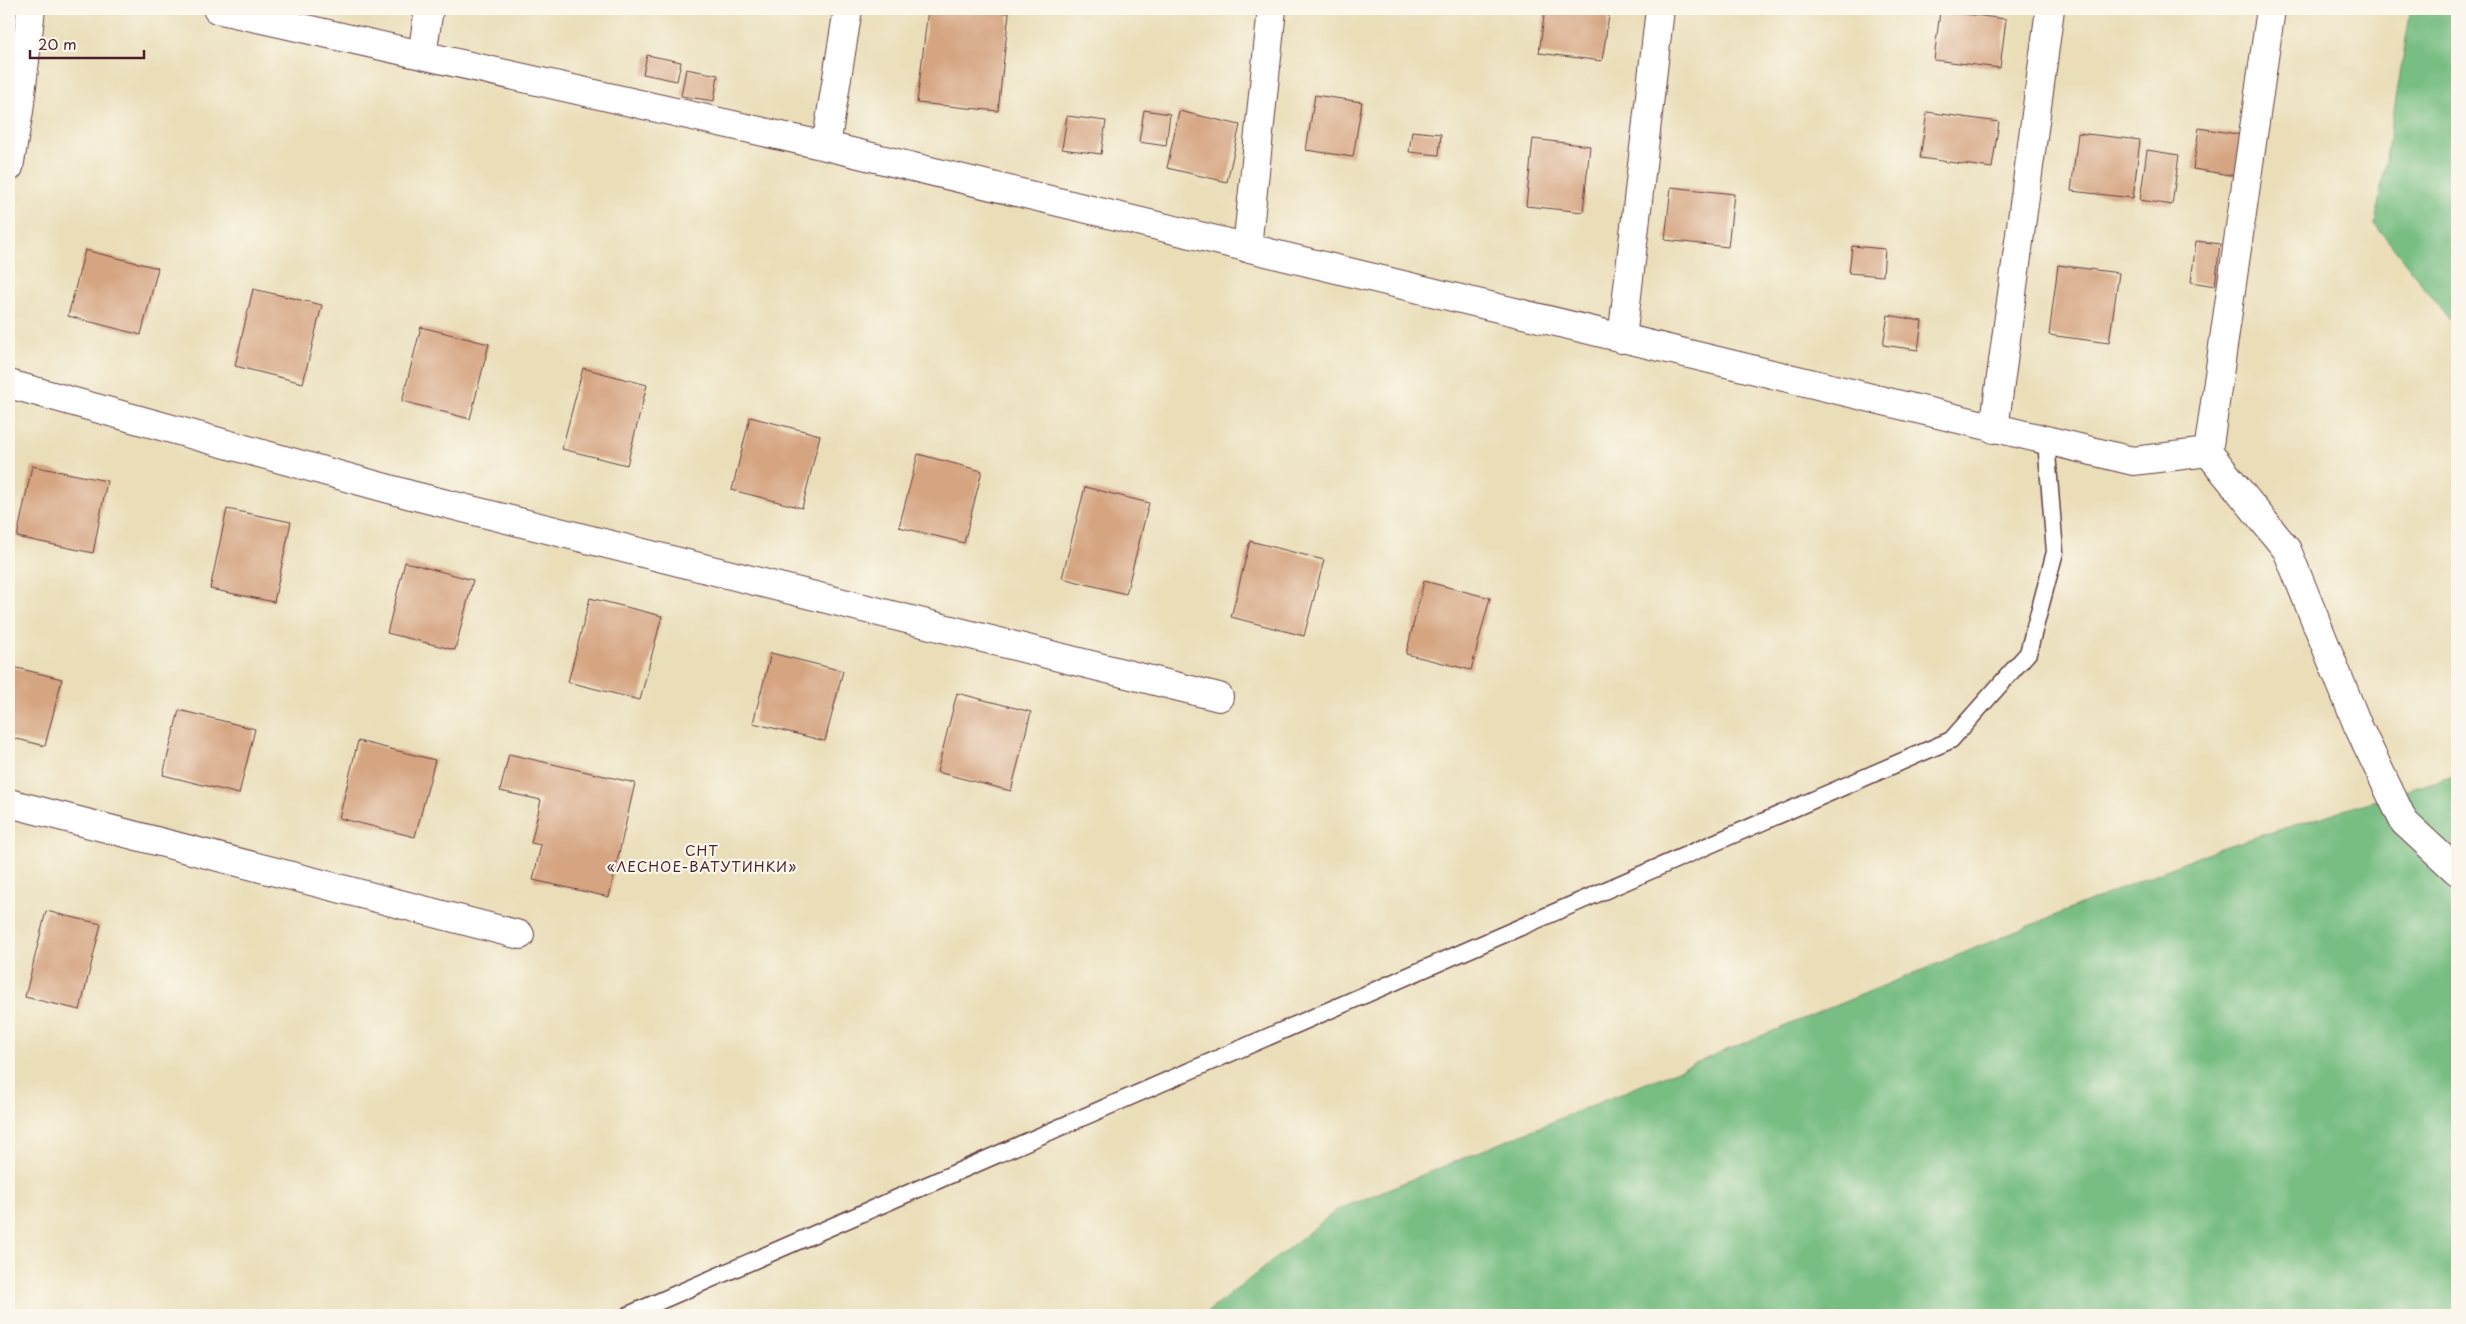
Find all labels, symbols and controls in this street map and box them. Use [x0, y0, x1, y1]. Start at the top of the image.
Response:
scale bar [30, 28, 144, 60]
text: 20 m [38, 32, 77, 55]
district label: СНТ «ЛЕСНОЕ-ВАТУТИНКИ» [607, 840, 797, 877]

